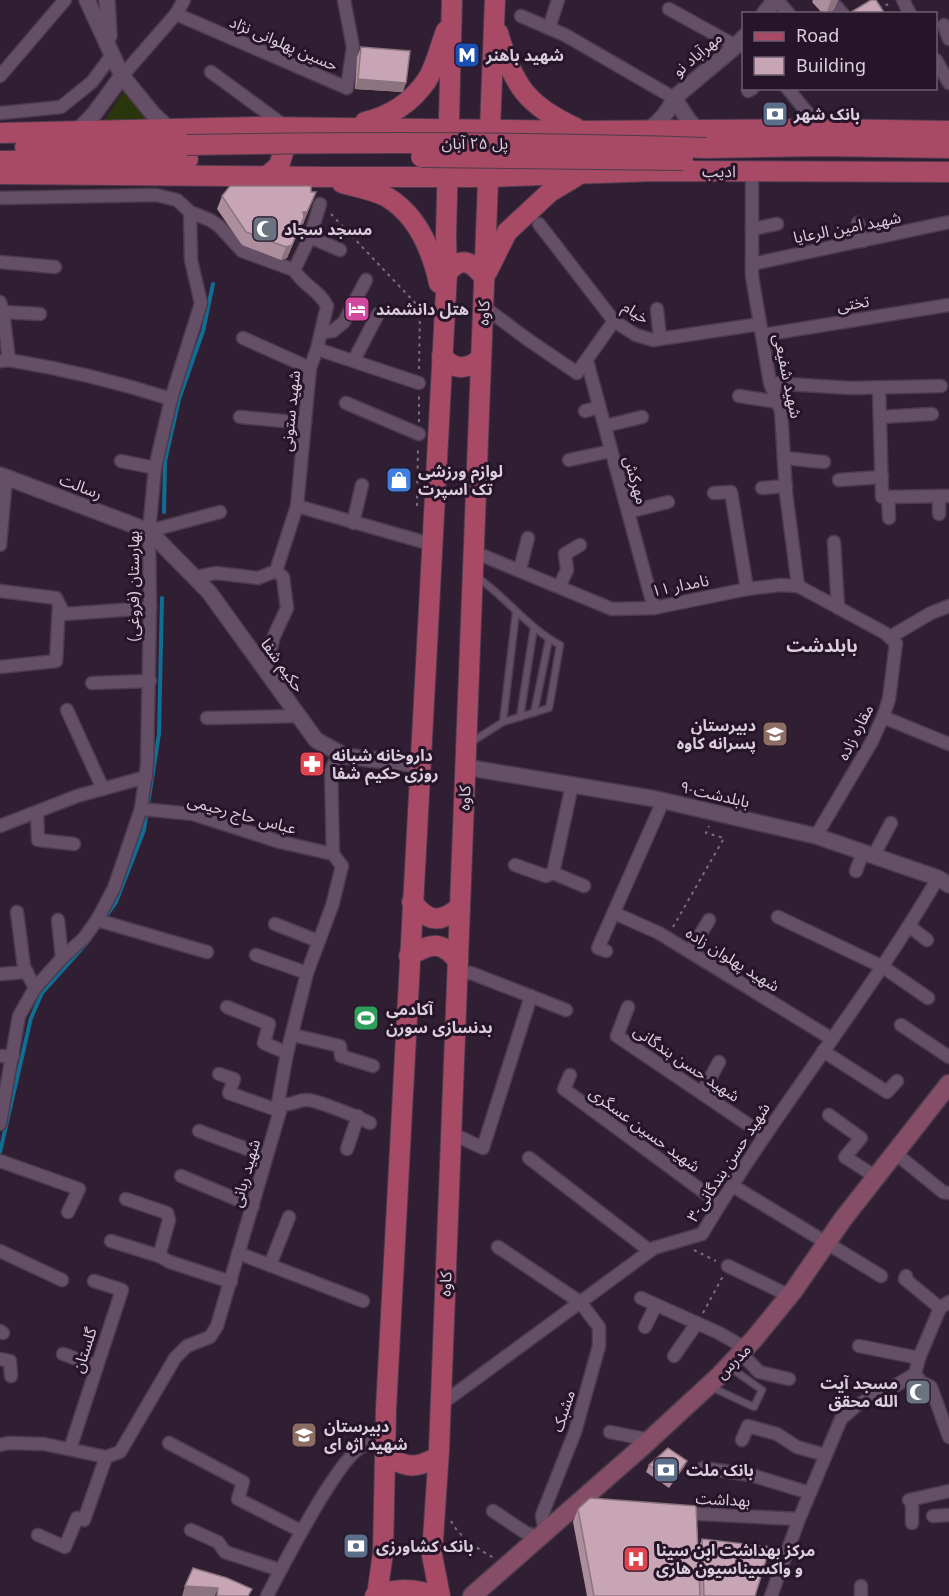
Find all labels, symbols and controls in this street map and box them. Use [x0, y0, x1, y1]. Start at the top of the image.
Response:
street label: حسین پهلوانی نژاد [226, 10, 342, 76]
legend [742, 12, 937, 90]
text: Road [796, 23, 839, 47]
street label: مهرآباد نو [667, 27, 727, 81]
metro station icon: شهید باهنر [452, 40, 482, 70]
place label: شهید باهنر [485, 44, 564, 66]
text: Building [796, 53, 866, 77]
bank icon: بانک شهر [760, 99, 790, 129]
place label: بانک شهر [793, 103, 860, 125]
street label: پل ۲۵ آبان [442, 132, 508, 154]
street label: ادیب [702, 160, 736, 182]
street label: شهید امین الرعایا [791, 206, 903, 248]
mosque icon: مسجد سجاد [250, 214, 280, 244]
place label: مسجد سجاد [284, 218, 372, 240]
street label: تختی [835, 290, 871, 316]
hotel icon: هتل دانشمند [342, 294, 372, 324]
street label: خیام [617, 295, 654, 330]
place label: هتل دانشمند [376, 298, 469, 320]
street label: کاوه [472, 300, 494, 326]
street label: شهید شفیعی [768, 332, 808, 420]
street label: شهید ستونی [275, 369, 305, 453]
street label: مهرکش [619, 453, 653, 507]
place label: لوازم ورزشی تک اسپرت [418, 460, 503, 500]
shop icon: لوازم ورزشی تک اسپرت [384, 465, 414, 495]
street label: رسالت [56, 468, 106, 504]
street label: بهارستان (فروغی) [122, 531, 144, 641]
street label: ۱۱ نامدار [649, 569, 711, 601]
district label: بابلدشت [786, 633, 858, 657]
street label: حکیم شفا [254, 634, 310, 698]
street label: مقاره زاده [832, 700, 878, 764]
place label: دبیرستان پسرانه کاوه [677, 714, 756, 754]
school or university icon: دبیرستان پسرانه کاوه [760, 719, 790, 749]
place label: داروخانه شبانه‌ روزی حکیم شفا [332, 744, 439, 786]
pharmacy icon: داروخانه شبانه‌ روزی حکیم شفا [297, 749, 327, 779]
street label: ۹-بابلدشت [678, 775, 752, 813]
street label: کاوه [453, 785, 475, 811]
street label: عباس حاج رحیمی [185, 789, 299, 841]
street label: شهید پهلوان زاده [682, 921, 784, 997]
place label: آکادمی بدنسازی سورن [386, 998, 493, 1038]
sports icon: آکادمی بدنسازی سورن [351, 1003, 381, 1033]
street label: شهید حسن بندگانی [630, 1019, 744, 1107]
street label: شهید حسین عسگری [585, 1081, 705, 1177]
street label: ۳-شهید حسن بندگانی [681, 1098, 775, 1226]
street label: شهید ربانی [225, 1136, 265, 1210]
street label: کاوه [434, 1271, 456, 1297]
street label: گلستان [66, 1324, 102, 1376]
street label: مدرس [710, 1338, 756, 1384]
place label: مسجد آیت الله محقق [820, 1372, 898, 1412]
mosque icon: مسجد آیت الله محقق [903, 1377, 933, 1407]
street label: مشبک [546, 1387, 580, 1435]
place label: دبیرستان شهید اژه ای [324, 1415, 408, 1455]
school or university icon: دبیرستان شهید اژه ای [289, 1420, 319, 1450]
bank icon: بانک ملت [651, 1455, 681, 1485]
place label: بانک ملت [686, 1459, 754, 1481]
street label: بهداشت [695, 1487, 751, 1511]
bank icon: بانک کشاورزی [341, 1531, 371, 1561]
place label: بانک کشاورزی [376, 1535, 473, 1557]
place label: مرکز بهداشت ابن سینا و واکسیناسیون هاری [656, 1539, 815, 1579]
hospital icon: مرکز بهداشت ابن سینا و واکسیناسیون هاری [621, 1544, 651, 1574]

